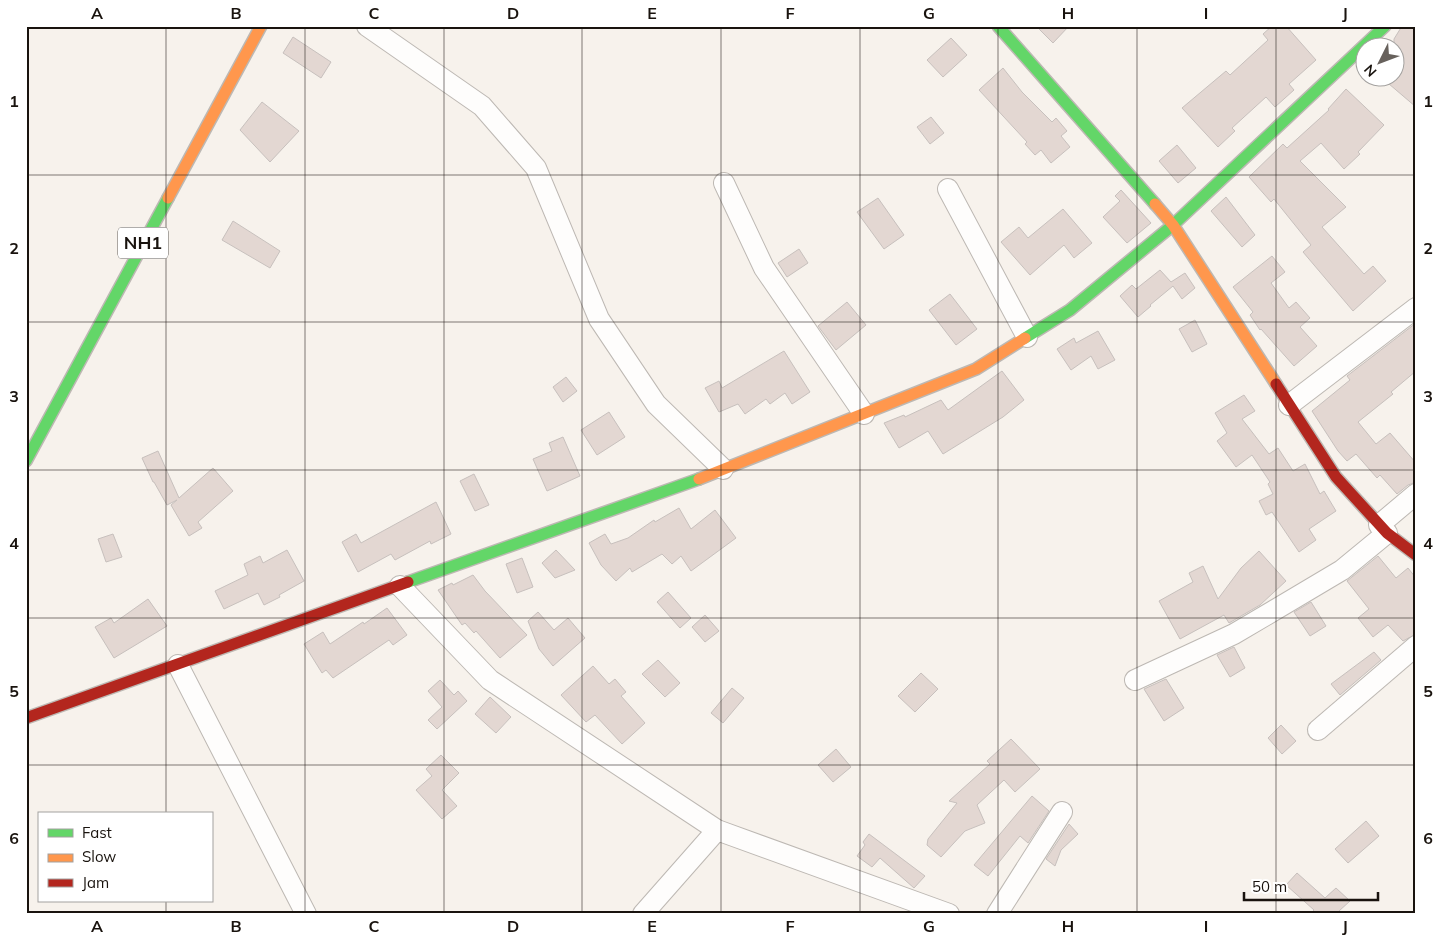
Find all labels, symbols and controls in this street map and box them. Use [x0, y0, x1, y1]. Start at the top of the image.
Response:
text: A [91, 3, 103, 23]
text: B [230, 3, 242, 23]
text: C [369, 3, 380, 23]
text: D [507, 3, 519, 23]
text: E [647, 3, 657, 23]
text: F [785, 3, 795, 23]
text: G [923, 3, 935, 23]
text: H [1062, 3, 1074, 23]
text: I [1204, 3, 1208, 23]
text: J [1342, 3, 1348, 23]
north arrow [1354, 38, 1404, 88]
text: N [1360, 61, 1381, 81]
text: 1 [9, 91, 19, 111]
text: 1 [1423, 91, 1433, 111]
road number: NH1 [118, 228, 168, 258]
text: 2 [9, 238, 19, 258]
text: 2 [1423, 238, 1433, 258]
text: 3 [9, 386, 19, 406]
text: 3 [1423, 386, 1433, 406]
text: 4 [9, 533, 19, 553]
text: 4 [1423, 533, 1433, 553]
text: 5 [9, 681, 19, 701]
text: 5 [1423, 681, 1433, 701]
legend [38, 812, 212, 902]
text: Fast [82, 823, 112, 842]
text: 6 [9, 828, 19, 848]
text: 6 [1423, 828, 1433, 848]
text: Slow [82, 847, 116, 866]
scale bar [1244, 870, 1378, 902]
text: Jam [82, 873, 109, 892]
text: 50 m [1252, 877, 1287, 896]
text: A [91, 916, 103, 936]
text: B [230, 916, 242, 936]
text: C [369, 916, 380, 936]
text: D [507, 916, 519, 936]
text: E [647, 916, 657, 936]
text: F [785, 916, 795, 936]
text: G [923, 916, 935, 936]
text: H [1062, 916, 1074, 936]
text: I [1204, 916, 1208, 936]
text: J [1342, 916, 1348, 936]

